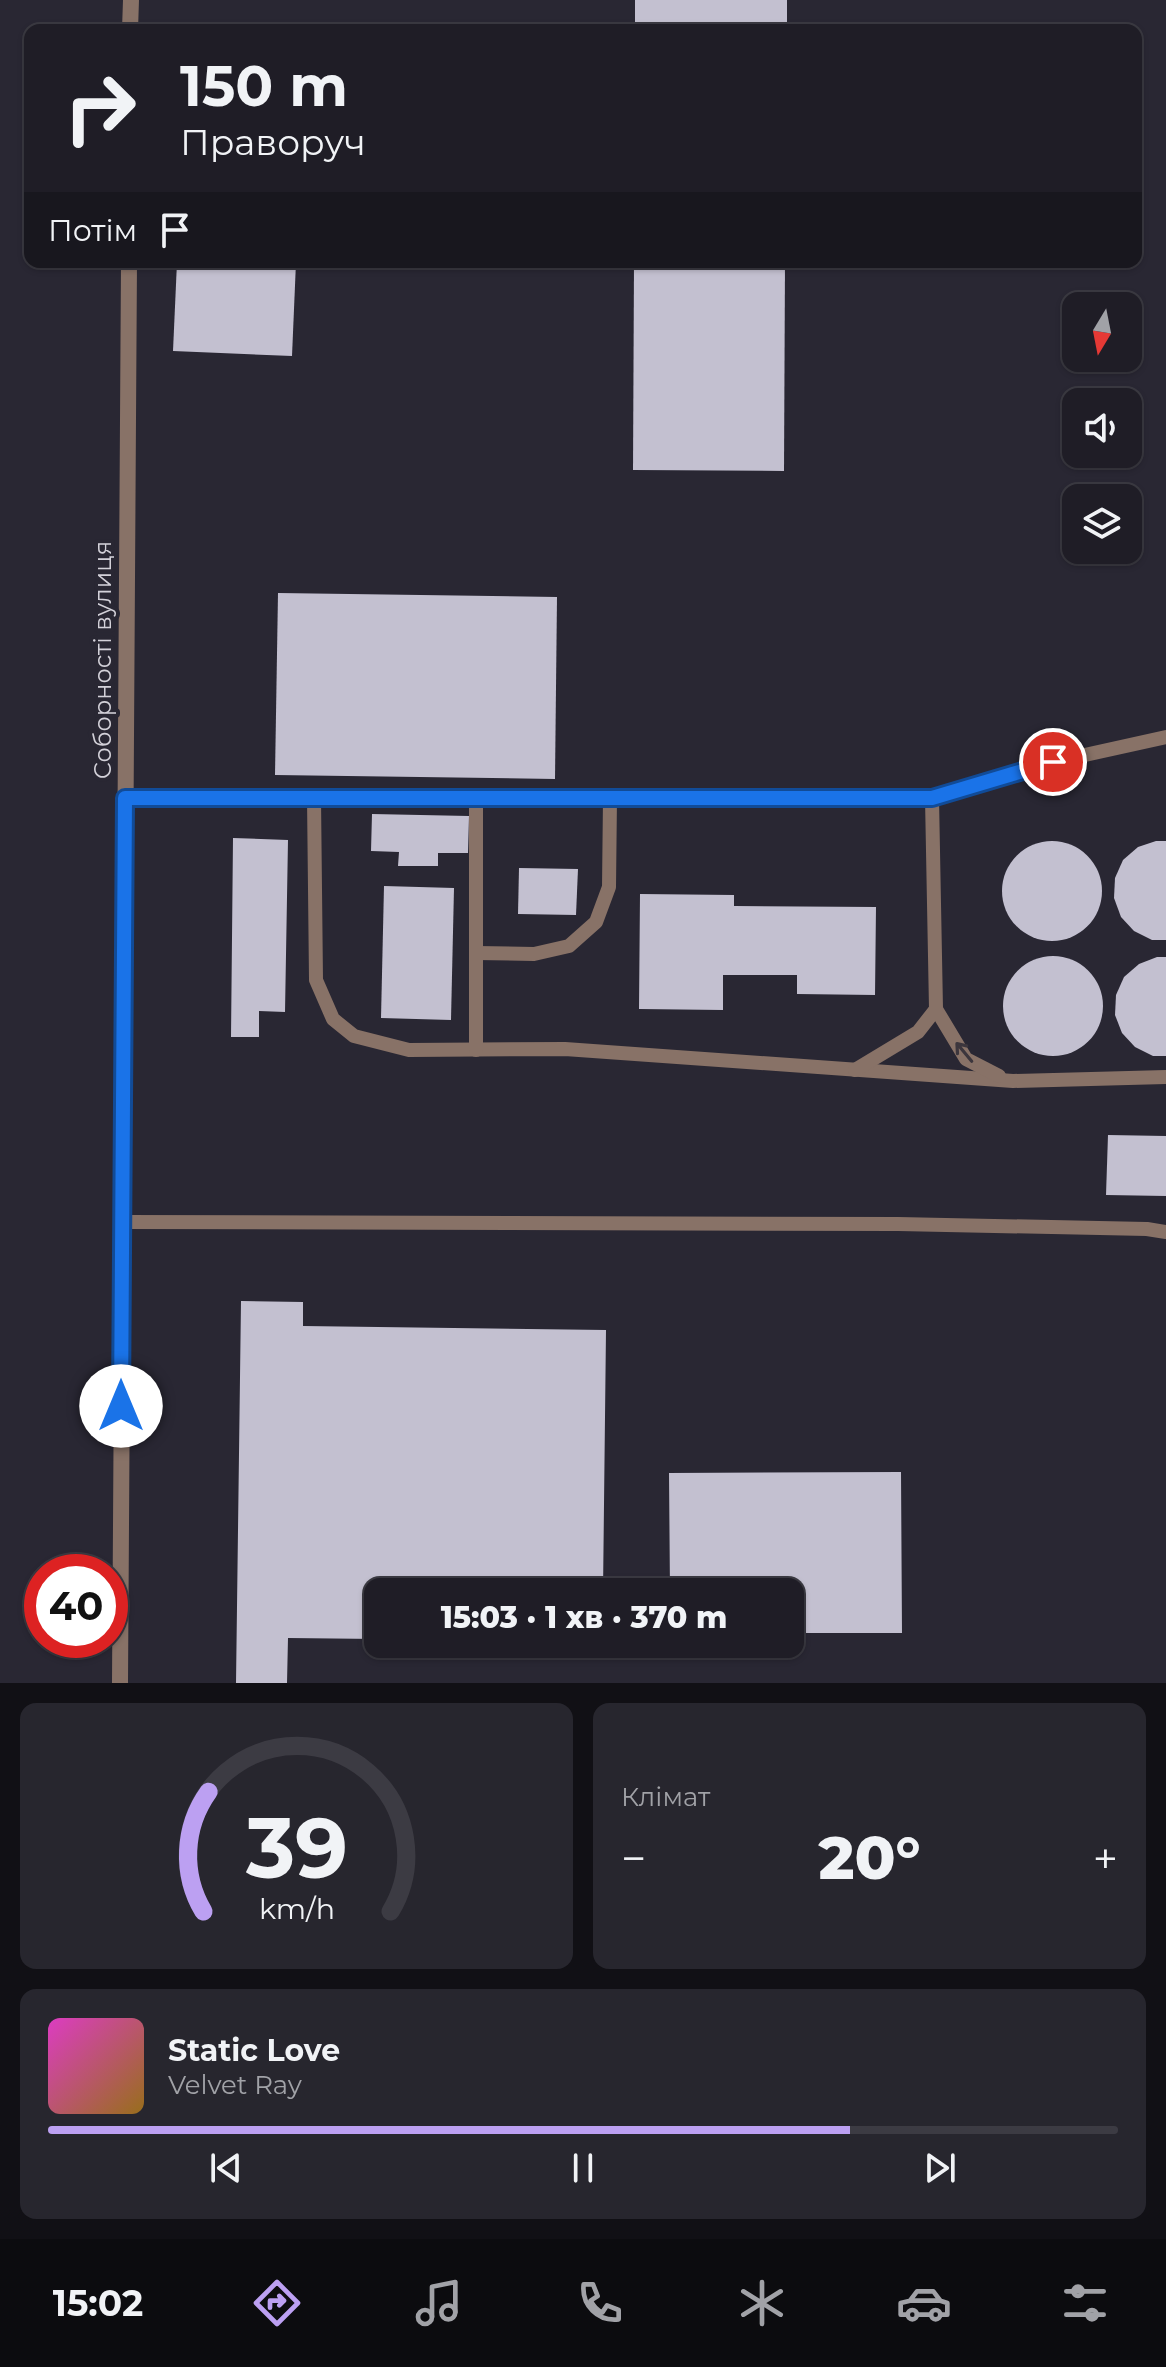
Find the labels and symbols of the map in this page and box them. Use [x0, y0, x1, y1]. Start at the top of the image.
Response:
north arrow [1062, 292, 1142, 372]
street label: Соборності вулиця [88, 541, 117, 779]
pin [1019, 728, 1087, 796]
one-way arrow [955, 1042, 973, 1062]
position arrow [79, 1364, 163, 1448]
speed limit sign: 40 [24, 1554, 128, 1658]

